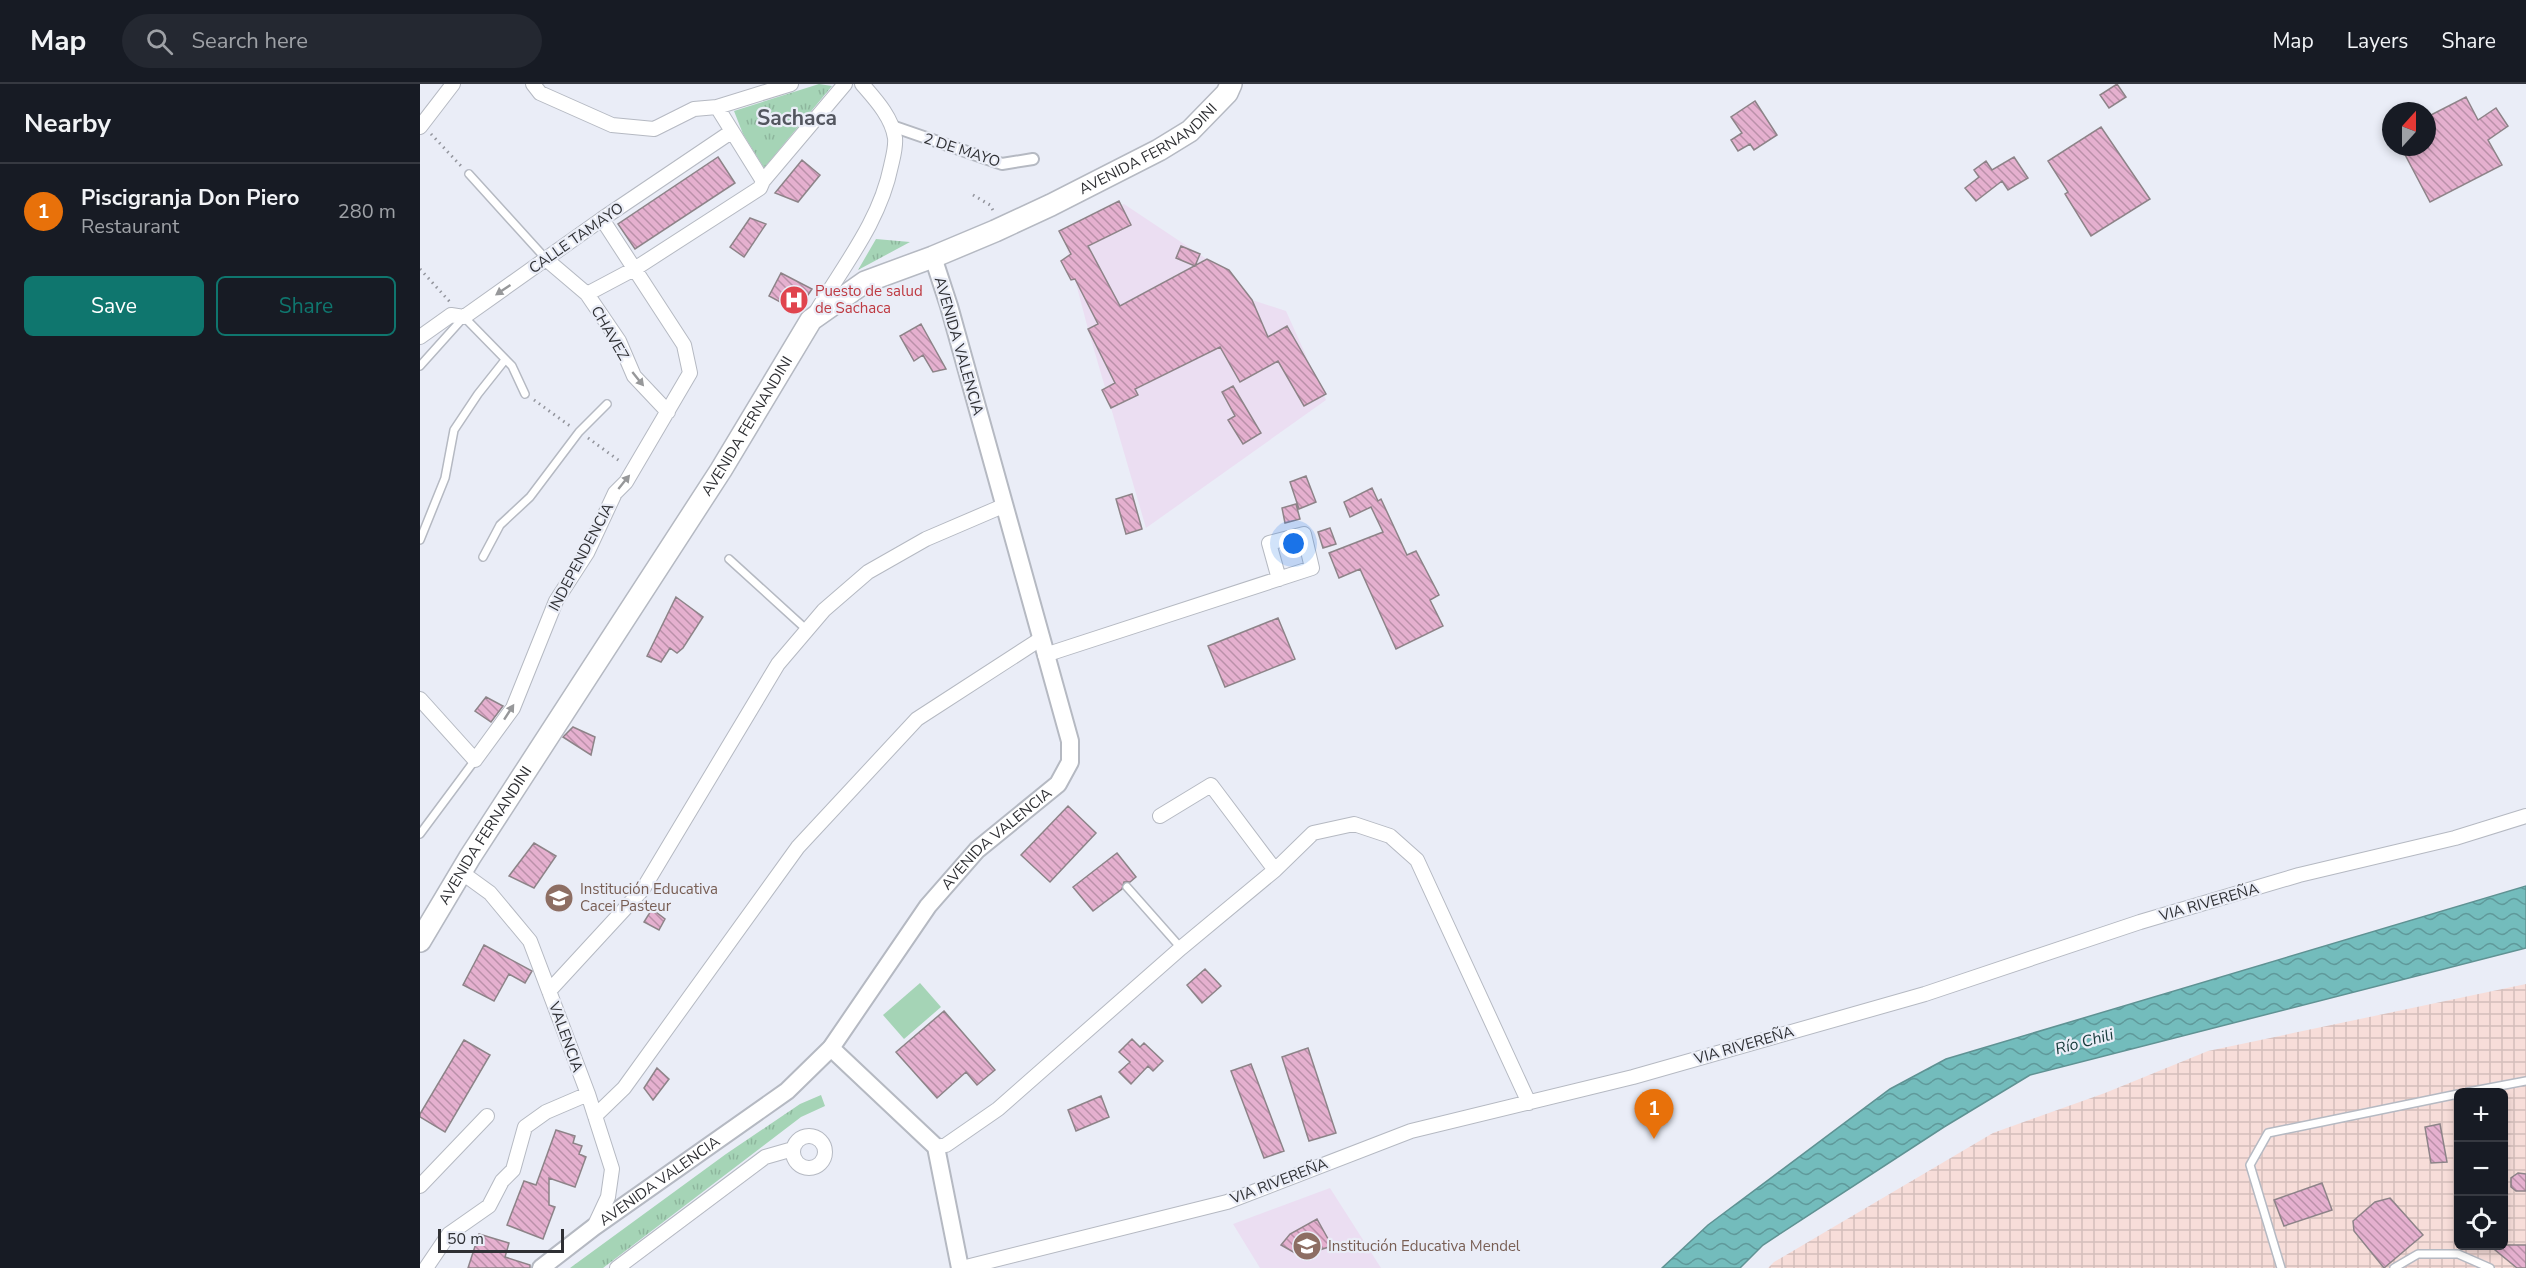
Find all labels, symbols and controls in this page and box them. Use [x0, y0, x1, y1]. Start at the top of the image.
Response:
search box [122, 14, 542, 68]
text: Map [30, 22, 86, 60]
icon: search [143, 25, 176, 58]
text: Search here [191, 26, 308, 56]
text: Map [2272, 27, 2314, 55]
text: Layers [2347, 27, 2408, 55]
text: Share [2441, 27, 2496, 55]
street label: AVENIDA FERNANDINI [1075, 99, 1222, 199]
north arrow [2382, 102, 2436, 156]
district label: Sachaca [757, 104, 837, 132]
text: Nearby [24, 106, 111, 141]
street label: 2 DE MAYO [921, 128, 1003, 172]
text: Piscigranja Don Piero [81, 183, 299, 213]
text: 1 [38, 198, 50, 225]
text: 280 m [338, 198, 396, 225]
street label: CALLE TAMAYO [525, 198, 627, 278]
text: Restaurant [81, 213, 179, 240]
street label: AVENIDA VALENCIA [930, 274, 988, 418]
button: Save [24, 276, 204, 336]
button: Share [216, 276, 396, 336]
place label: Puesto de salud de Sachaca [815, 281, 923, 318]
one-way arrow [495, 284, 511, 295]
hospital icon: Puesto de salud de Sachaca [778, 284, 810, 316]
street label: CHAVEZ [586, 302, 634, 364]
street label: AVENIDA FERNANDINI [697, 353, 797, 500]
one-way arrow [632, 372, 644, 387]
one-way arrow [618, 475, 630, 490]
street label: INDEPENDENCIA [544, 499, 618, 615]
your location [1279, 529, 1308, 558]
one-way arrow [504, 704, 515, 720]
street label: AVENIDA FERNANDINI [434, 762, 536, 908]
street label: AVENIDA VALENCIA [937, 783, 1056, 894]
street label: VIA RIVEREÑA [2156, 878, 2261, 926]
place label: Institución Educativa Cacei Pasteur [580, 879, 718, 916]
school or university icon: Institución Educativa Cacei Pasteur [543, 882, 575, 914]
street label: VALENCIA [544, 998, 588, 1075]
street label: VIA RIVEREÑA [1691, 1021, 1796, 1069]
water label: Río Chili [2053, 1024, 2116, 1060]
map controls [2454, 1088, 2508, 1250]
button: + [2454, 1088, 2508, 1142]
pin: 1 [1634, 1090, 1674, 1139]
street label: AVENIDA VALENCIA [595, 1131, 724, 1230]
button: − [2454, 1142, 2508, 1196]
street label: VIA RIVEREÑA [1227, 1153, 1331, 1209]
button: locate [2454, 1196, 2508, 1250]
scale bar [438, 1226, 564, 1254]
text: 50 m [447, 1228, 484, 1250]
school or university icon: Institución Educativa Mendel [1291, 1230, 1323, 1262]
place label: Institución Educativa Mendel [1328, 1236, 1521, 1256]

